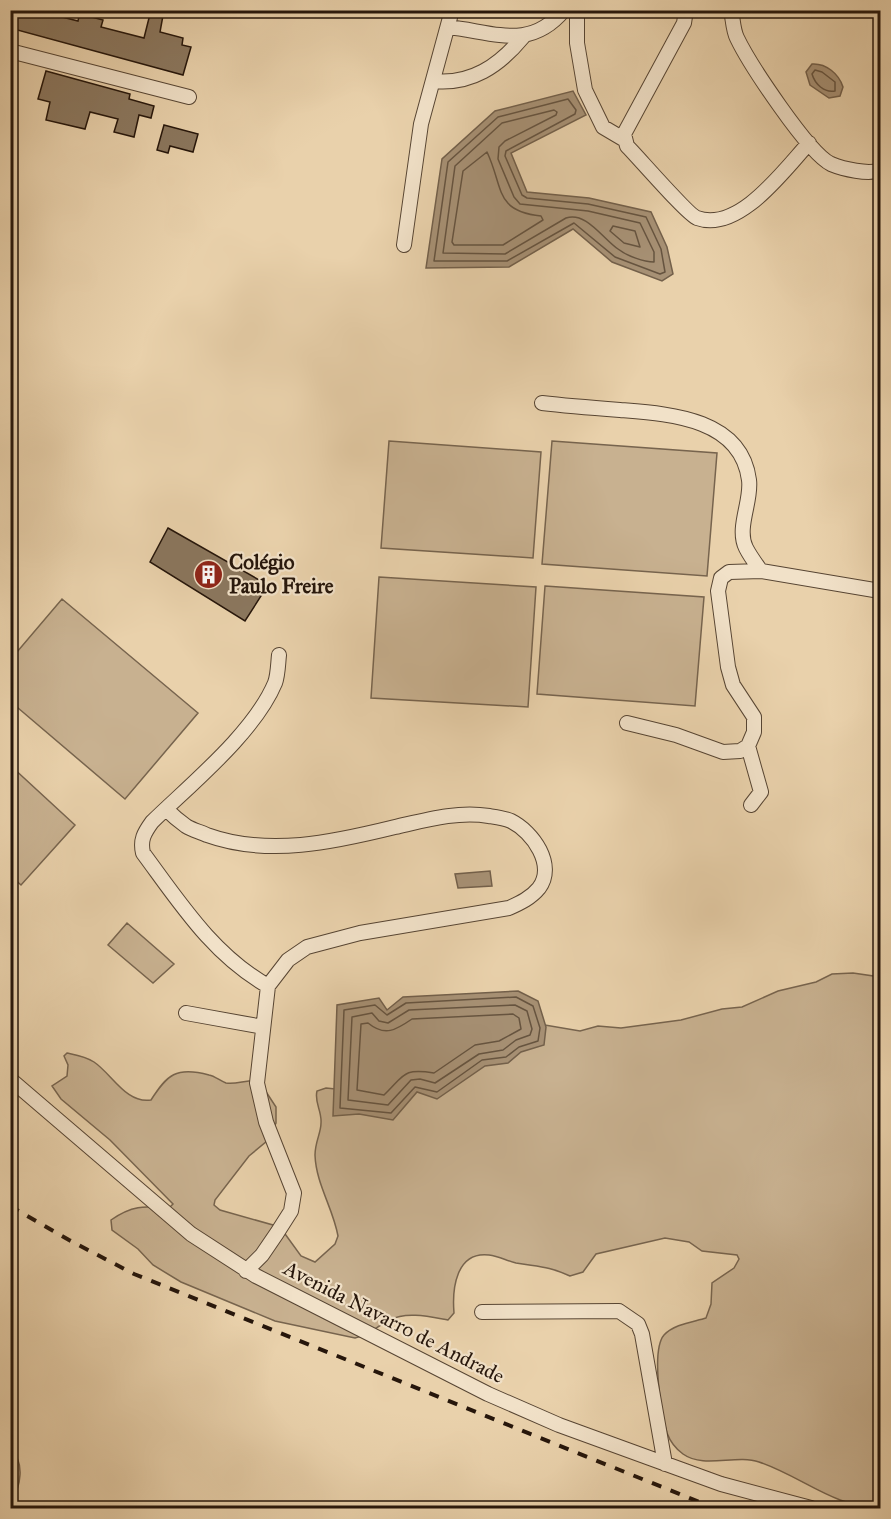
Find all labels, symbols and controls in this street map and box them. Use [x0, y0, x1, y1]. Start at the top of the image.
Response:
place label: Colégio Paulo Freire [229, 549, 334, 599]
building icon: Colégio Paulo Freire [192, 558, 224, 590]
street label: Avenida Navarro de Andrade [278, 1254, 509, 1389]

